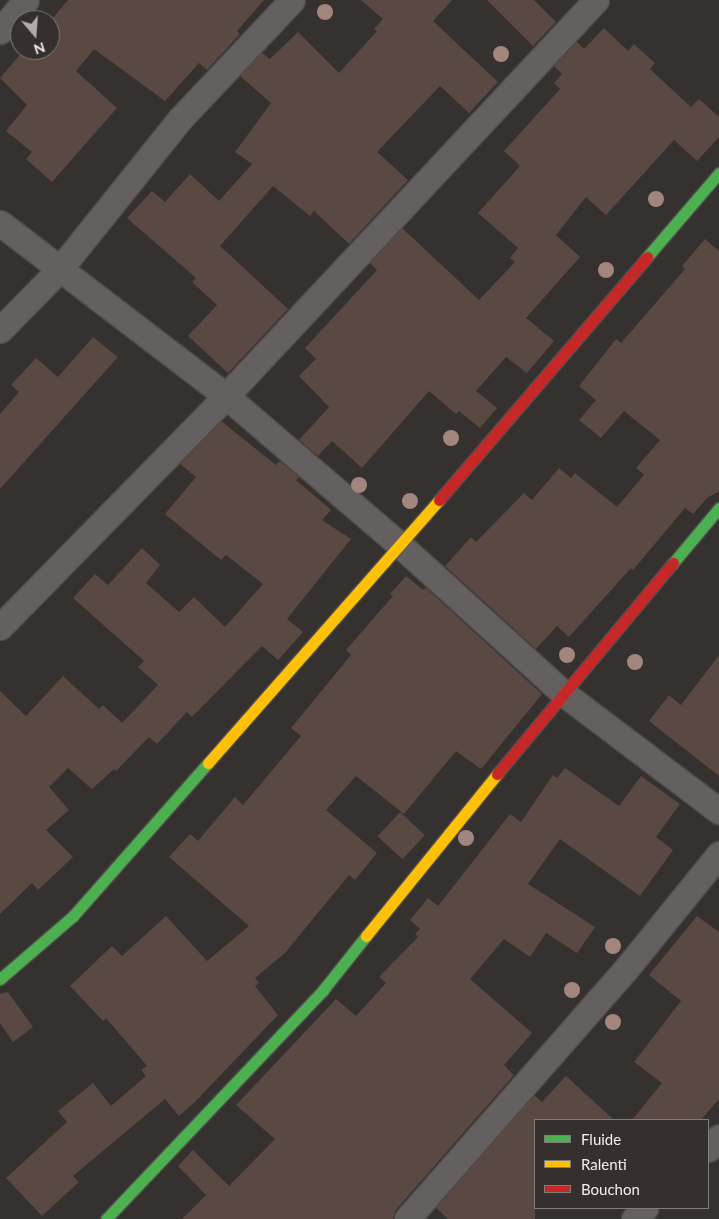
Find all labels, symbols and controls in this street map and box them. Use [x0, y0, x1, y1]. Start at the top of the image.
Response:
north arrow [10, 10, 60, 60]
text: N [32, 39, 47, 59]
legend [534, 1119, 709, 1209]
text: Fluide [581, 1130, 621, 1148]
text: Ralenti [581, 1155, 627, 1173]
text: Bouchon [581, 1180, 640, 1198]

